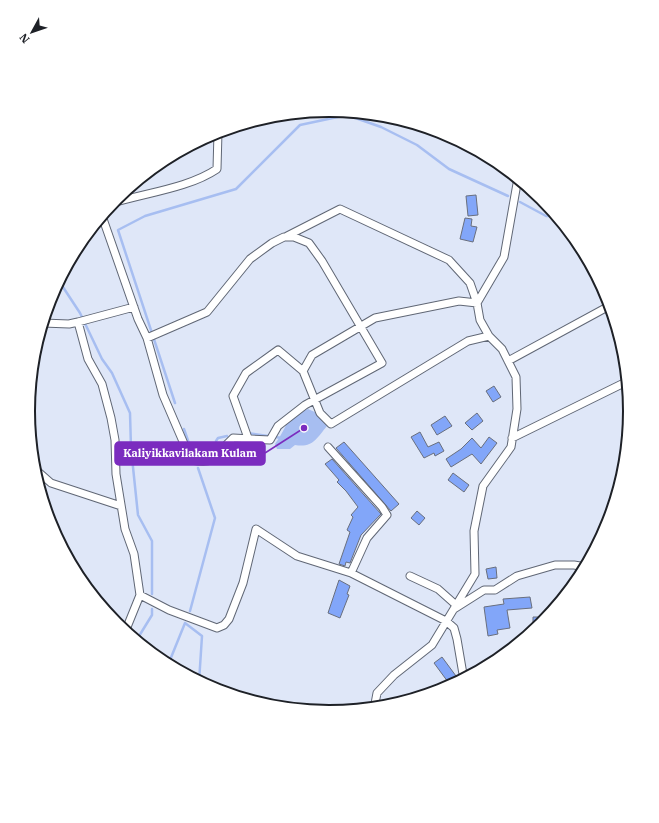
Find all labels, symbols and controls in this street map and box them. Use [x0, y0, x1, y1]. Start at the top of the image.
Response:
north arrow [12, 12, 52, 52]
text: N [16, 30, 32, 46]
callout: Kaliyikkavilakam Kulam [115, 442, 265, 465]
text: Kaliyikkavilakam Kulam [123, 446, 257, 460]

